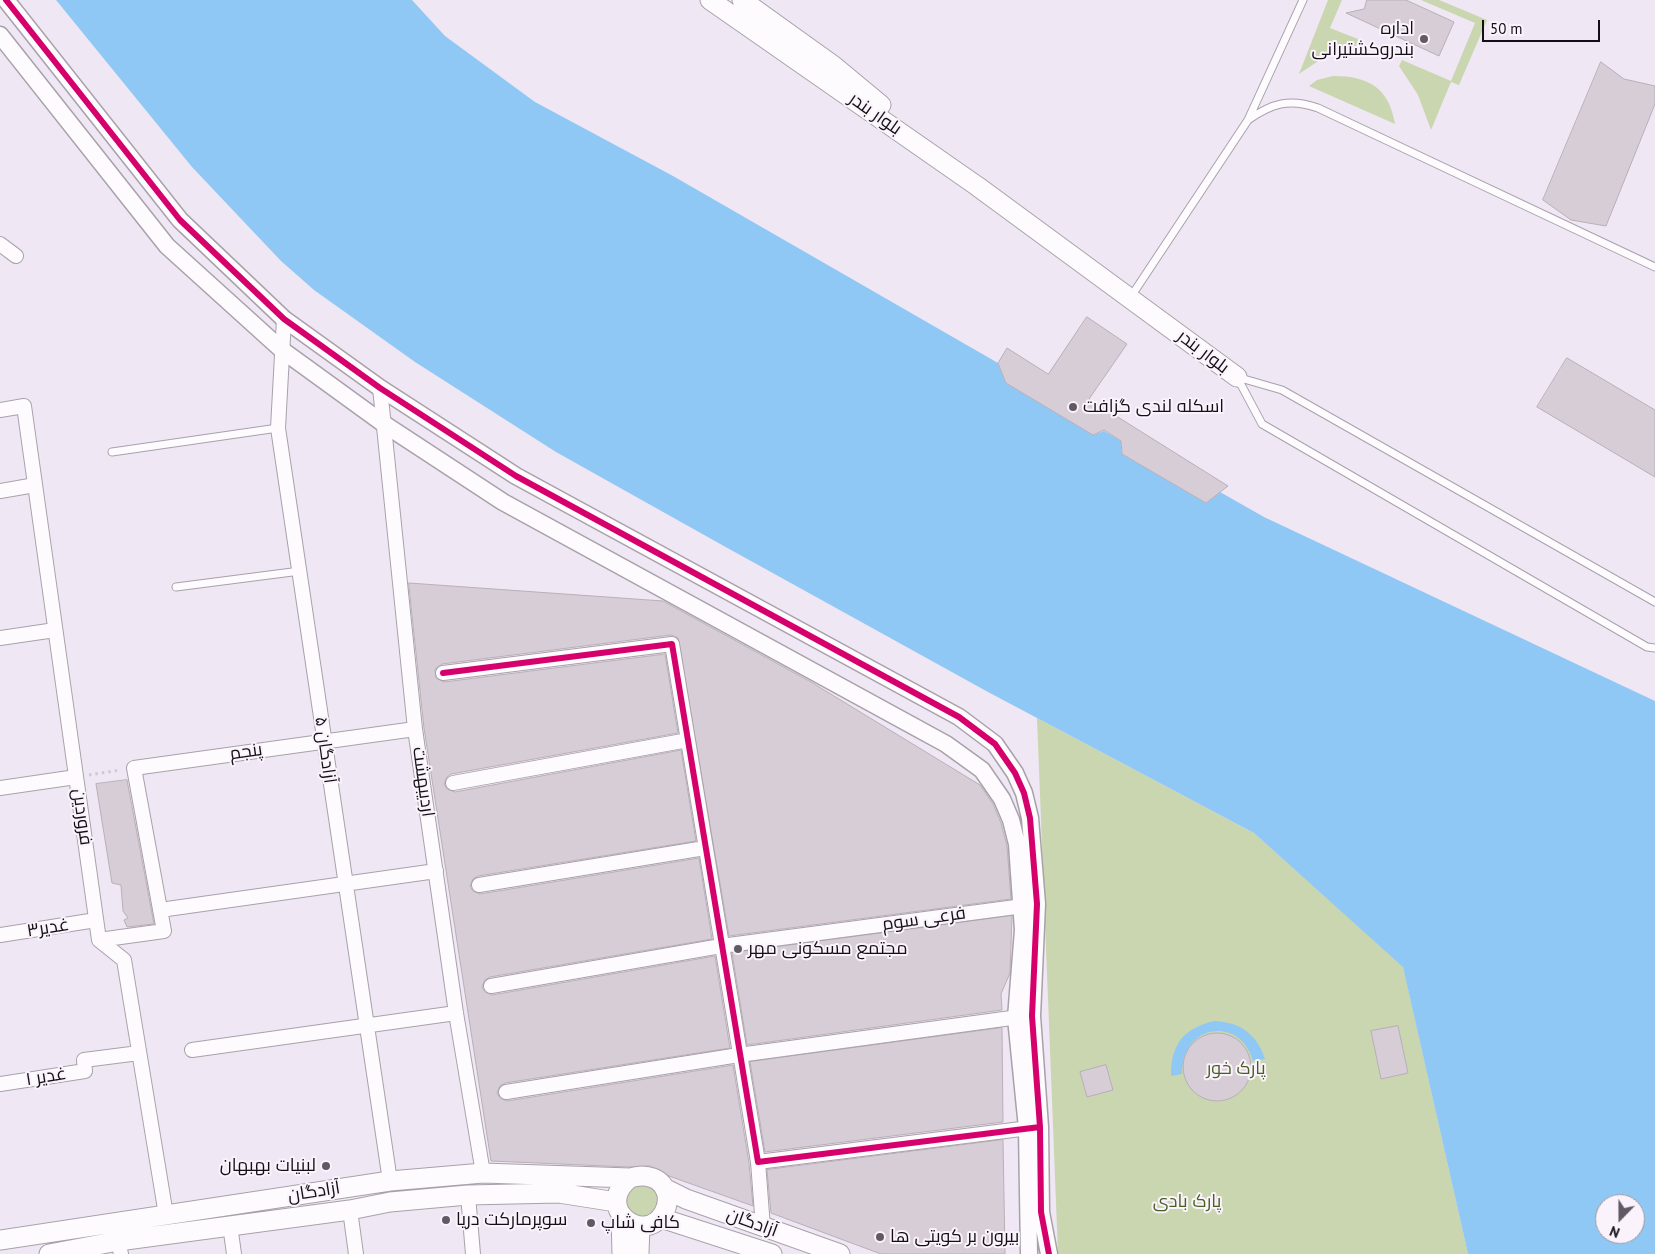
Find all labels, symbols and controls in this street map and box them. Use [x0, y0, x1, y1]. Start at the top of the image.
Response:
scale bar [1485, 10, 1602, 42]
place label: اداره بندروکشتیرانی [1311, 18, 1414, 60]
text: 50 m [1490, 19, 1523, 38]
marker: اداره بندروکشتیرانی [1418, 33, 1430, 45]
street label: بلوار بندر [844, 88, 906, 140]
street label: بلوار بندر [1173, 325, 1233, 379]
place label: اسکله لندی گزافت [1083, 396, 1224, 418]
marker: اسکله لندی گزافت [1067, 401, 1079, 413]
street label: آزادگان ۵ [310, 715, 340, 785]
street label: پنجم [228, 739, 264, 765]
street label: اردیبهشت [407, 746, 439, 818]
street label: فروردین [67, 787, 97, 847]
street label: فرعی سوم [881, 902, 967, 936]
street label: غدیر۳ [25, 914, 71, 942]
place label: مجتمع مسکونی مهر [748, 938, 908, 960]
marker: مجتمع مسکونی مهر [732, 943, 744, 955]
park label: پارک خور [1207, 1058, 1265, 1080]
street label: غدیر ۱ [24, 1063, 68, 1091]
place label: لبنیات بهبهان [220, 1155, 316, 1177]
marker: لبنیات بهبهان [320, 1160, 332, 1172]
street label: آزادگان [286, 1177, 342, 1207]
park label: پارک بادی [1153, 1191, 1221, 1213]
north arrow [1595, 1194, 1645, 1244]
street label: آزادگان [724, 1204, 780, 1242]
place label: سوپرمارکت دریا [456, 1209, 567, 1231]
place label: کافی شاپ [601, 1212, 680, 1234]
marker: سوپرمارکت دریا [440, 1214, 452, 1226]
marker: کافی شاپ [585, 1217, 597, 1229]
text: N [1607, 1222, 1622, 1242]
place label: بیرون بر کویتی ها [890, 1226, 1019, 1248]
marker: بیرون بر کویتی ها [874, 1231, 886, 1243]

